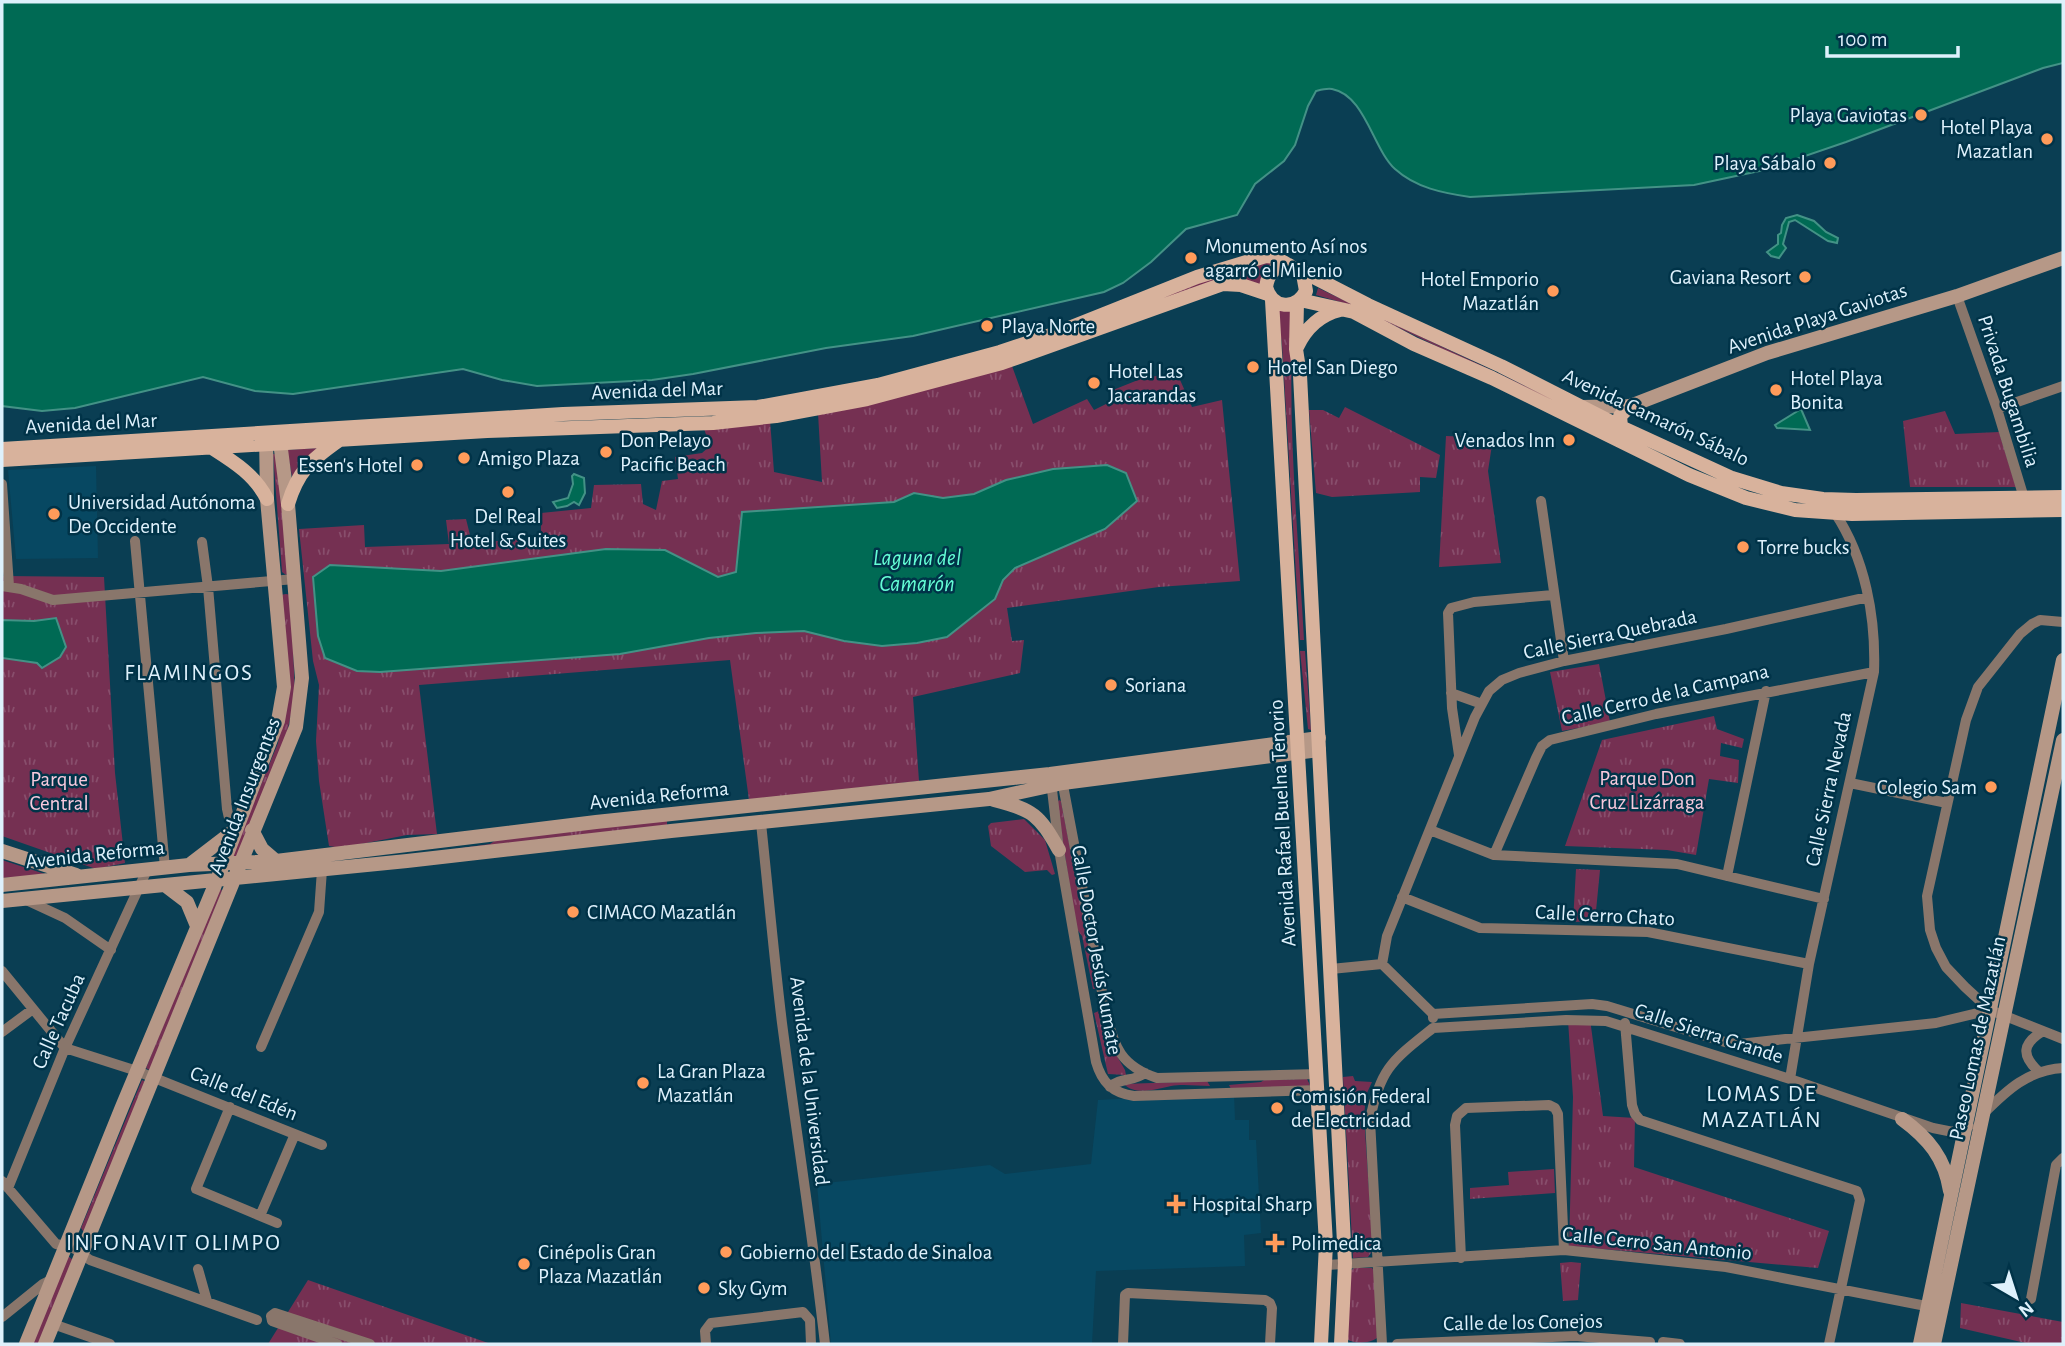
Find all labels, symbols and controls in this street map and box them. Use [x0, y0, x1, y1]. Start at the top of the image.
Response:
scale bar [1827, 14, 1958, 58]
text: 100 m [1838, 29, 1888, 50]
place label: Playa Gaviotas [1789, 105, 1907, 126]
marker: Playa Gaviotas [1913, 107, 1929, 123]
place label: Hotel Playa Mazatlan [1940, 117, 2033, 162]
marker: Hotel Playa Mazatlan [2039, 131, 2055, 147]
place label: Playa Sábalo [1713, 153, 1816, 174]
marker: Playa Sábalo [1822, 155, 1838, 171]
place label: Monumento Así nos agarró el Milenio [1205, 236, 1367, 281]
marker: Monumento Así nos agarró el Milenio [1183, 250, 1199, 266]
place label: Gaviana Resort [1670, 267, 1791, 288]
place label: Hotel Emporio Mazatlán [1420, 269, 1539, 314]
marker: Gaviana Resort [1797, 269, 1813, 285]
street label: Avenida Playa Gaviotas [1725, 280, 1910, 357]
marker: Hotel Emporio Mazatlán [1545, 283, 1561, 299]
street label: Privada Bugambilia [1974, 312, 2043, 470]
place label: Playa Norte [1001, 316, 1095, 337]
marker: Playa Norte [979, 318, 995, 334]
place label: Hotel San Diego [1267, 357, 1398, 378]
marker: Hotel San Diego [1245, 359, 1261, 375]
place label: Hotel Las Jacarandas [1108, 361, 1196, 406]
street label: Avenida Camarón Sábalo [1559, 365, 1752, 470]
place label: Hotel Playa Bonita [1790, 368, 1883, 413]
marker: Hotel Las Jacarandas [1086, 375, 1102, 391]
street label: Avenida del Mar [591, 378, 723, 403]
marker: Hotel Playa Bonita [1768, 382, 1784, 398]
street label: Avenida del Mar [25, 410, 158, 437]
place label: Don Pelayo Pacific Beach [620, 430, 726, 475]
place label: Venados Inn [1455, 430, 1555, 451]
marker: Venados Inn [1561, 432, 1577, 448]
marker: Don Pelayo Pacific Beach [598, 444, 614, 460]
place label: Amigo Plaza [478, 448, 580, 469]
marker: Amigo Plaza [456, 450, 472, 466]
place label: Essen's Hotel [298, 455, 403, 476]
marker: Essen's Hotel [409, 457, 425, 473]
marker: Del Real Hotel & Suites [500, 484, 516, 500]
place label: Universidad Autónoma De Occidente [68, 492, 256, 537]
marker: Universidad Autónoma De Occidente [46, 506, 62, 522]
place label: Del Real Hotel & Suites [450, 506, 566, 551]
place label: Torre bucks [1757, 537, 1850, 558]
marker: Torre bucks [1735, 539, 1751, 555]
water label: Laguna del Camarón [873, 547, 962, 596]
street label: Calle Sierra Quebrada [1522, 606, 1699, 663]
street label: Calle Cerro de la Campana [1559, 660, 1771, 729]
district label: FLAMINGOS [124, 662, 254, 685]
place label: Soriana [1125, 675, 1187, 696]
marker: Soriana [1103, 677, 1119, 693]
street label: Avenida Rafael Buelna Tenorio [1266, 699, 1299, 947]
street label: Calle Sierra Nevada [1802, 709, 1855, 868]
street label: Avenida Insurgentes [205, 715, 284, 877]
park label: Parque Don Cruz Lizárraga [1590, 768, 1705, 813]
park label: Parque Central [29, 769, 89, 814]
place label: Colegio Sam [1877, 777, 1977, 798]
street label: Avenida Reforma [588, 778, 730, 813]
marker: Colegio Sam [1983, 779, 1999, 795]
street label: Avenida Reforma [24, 837, 166, 872]
street label: Calle Doctor Jesús Kumate [1068, 844, 1125, 1057]
street label: Calle Cerro Chato [1535, 901, 1675, 930]
place label: CIMACO Mazatlán [587, 902, 736, 923]
marker: CIMACO Mazatlán [565, 904, 581, 920]
street label: Paseo Lomas de Mazatlán [1946, 934, 2009, 1142]
street label: Calle Tacuba [28, 970, 89, 1072]
street label: Avenida de la Universidad [786, 975, 833, 1187]
street label: Calle Sierra Grande [1632, 1000, 1786, 1067]
place label: La Gran Plaza Mazatlán [657, 1061, 766, 1106]
street label: Calle del Edén [187, 1062, 301, 1125]
marker: La Gran Plaza Mazatlán [635, 1075, 651, 1091]
district label: LOMAS DE MAZATLÁN [1701, 1083, 1823, 1132]
place label: Comisión Federal de Electricidad [1291, 1086, 1431, 1131]
marker: Comisión Federal de Electricidad [1269, 1100, 1285, 1116]
marker: Hospital Sharp [1166, 1194, 1186, 1214]
place label: Hospital Sharp [1192, 1194, 1312, 1215]
street label: Calle Cerro San Antonio [1561, 1223, 1753, 1264]
district label: INFONAVIT OLIMPO [66, 1232, 282, 1255]
marker: Polimedica [1265, 1233, 1285, 1253]
place label: Polimedica [1291, 1233, 1382, 1254]
place label: Cinépolis Gran Plaza Mazatlán [538, 1242, 662, 1287]
place label: Gobierno del Estado de Sinaloa [740, 1242, 993, 1263]
marker: Gobierno del Estado de Sinaloa [718, 1244, 734, 1260]
marker: Cinépolis Gran Plaza Mazatlán [516, 1256, 532, 1272]
north arrow [1981, 1262, 2051, 1332]
place label: Sky Gym [718, 1278, 788, 1299]
marker: Sky Gym [696, 1280, 712, 1296]
text: N [2015, 1298, 2037, 1321]
street label: Calle de los Conejos [1443, 1311, 1603, 1334]

